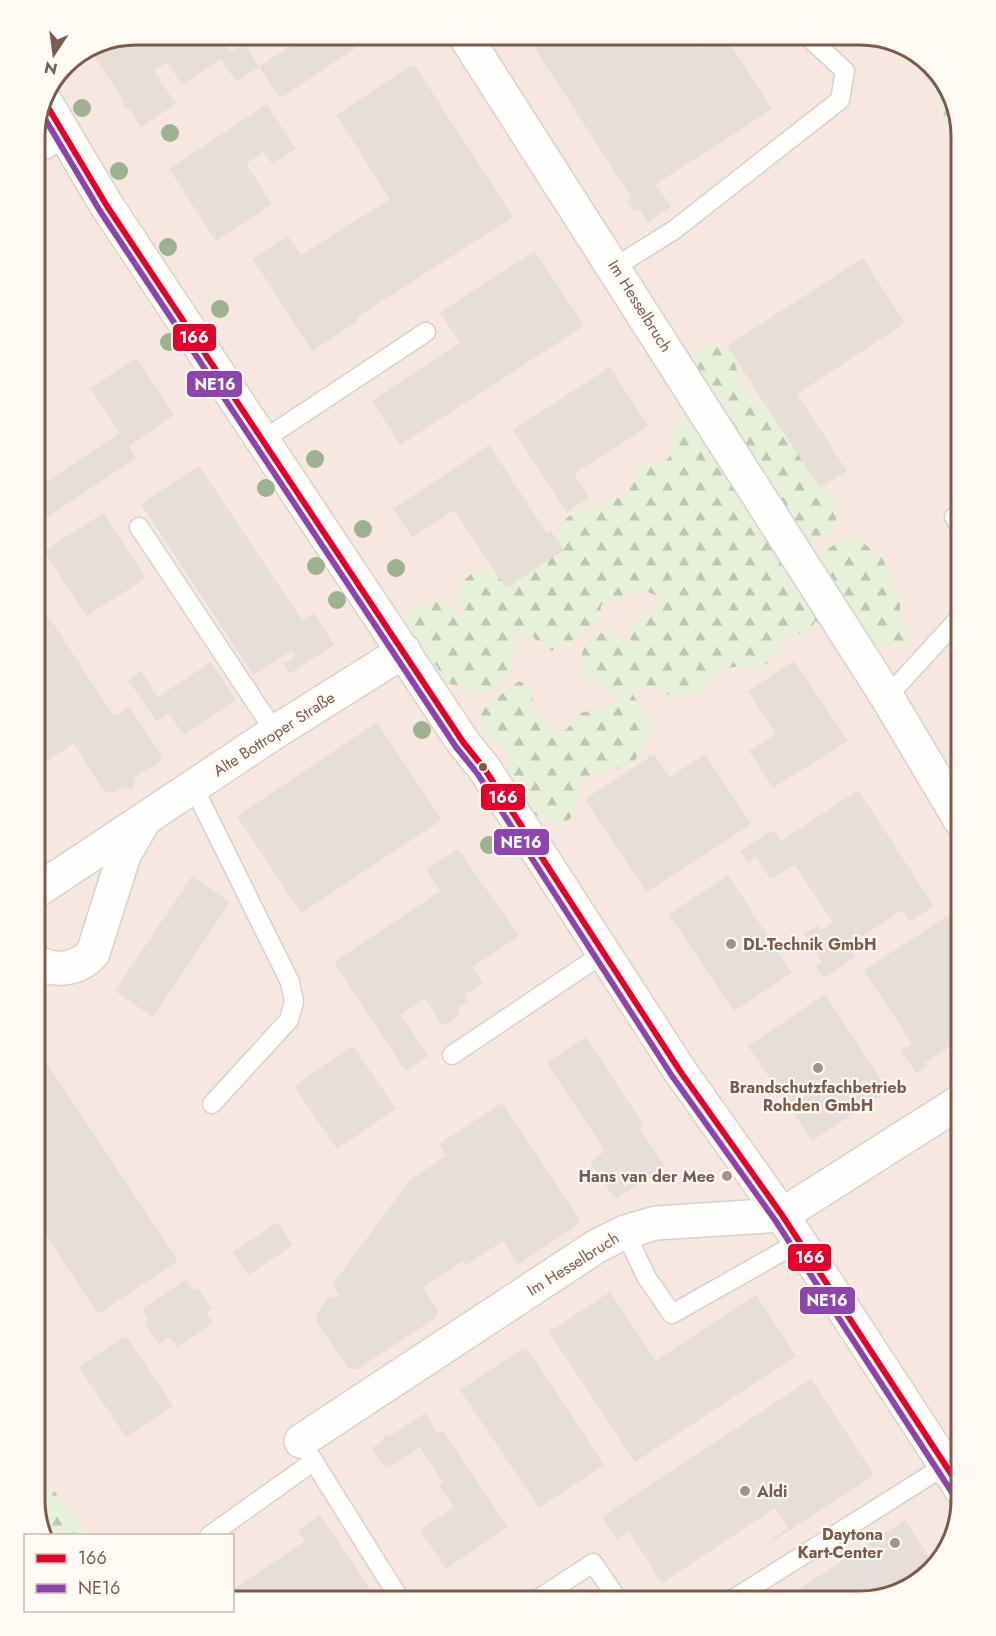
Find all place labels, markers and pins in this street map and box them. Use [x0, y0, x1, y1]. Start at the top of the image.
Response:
unlabelled marker [477, 761, 489, 773]
place label: DL-Technik GmbH [743, 933, 877, 956]
marker: DL-Technik GmbH [724, 937, 738, 951]
marker: Brandschutzfachbetrieb Rohden GmbH [811, 1061, 825, 1075]
place label: Brandschutzfachbetrieb Rohden GmbH [729, 1076, 907, 1117]
place label: Hans van der Mee [578, 1165, 715, 1188]
marker: Hans van der Mee [720, 1169, 734, 1183]
place label: Aldi [756, 1480, 787, 1503]
marker: Aldi [738, 1484, 752, 1498]
place label: Daytona Kart-Center [798, 1523, 883, 1564]
marker: Daytona Kart-Center [888, 1536, 902, 1550]

